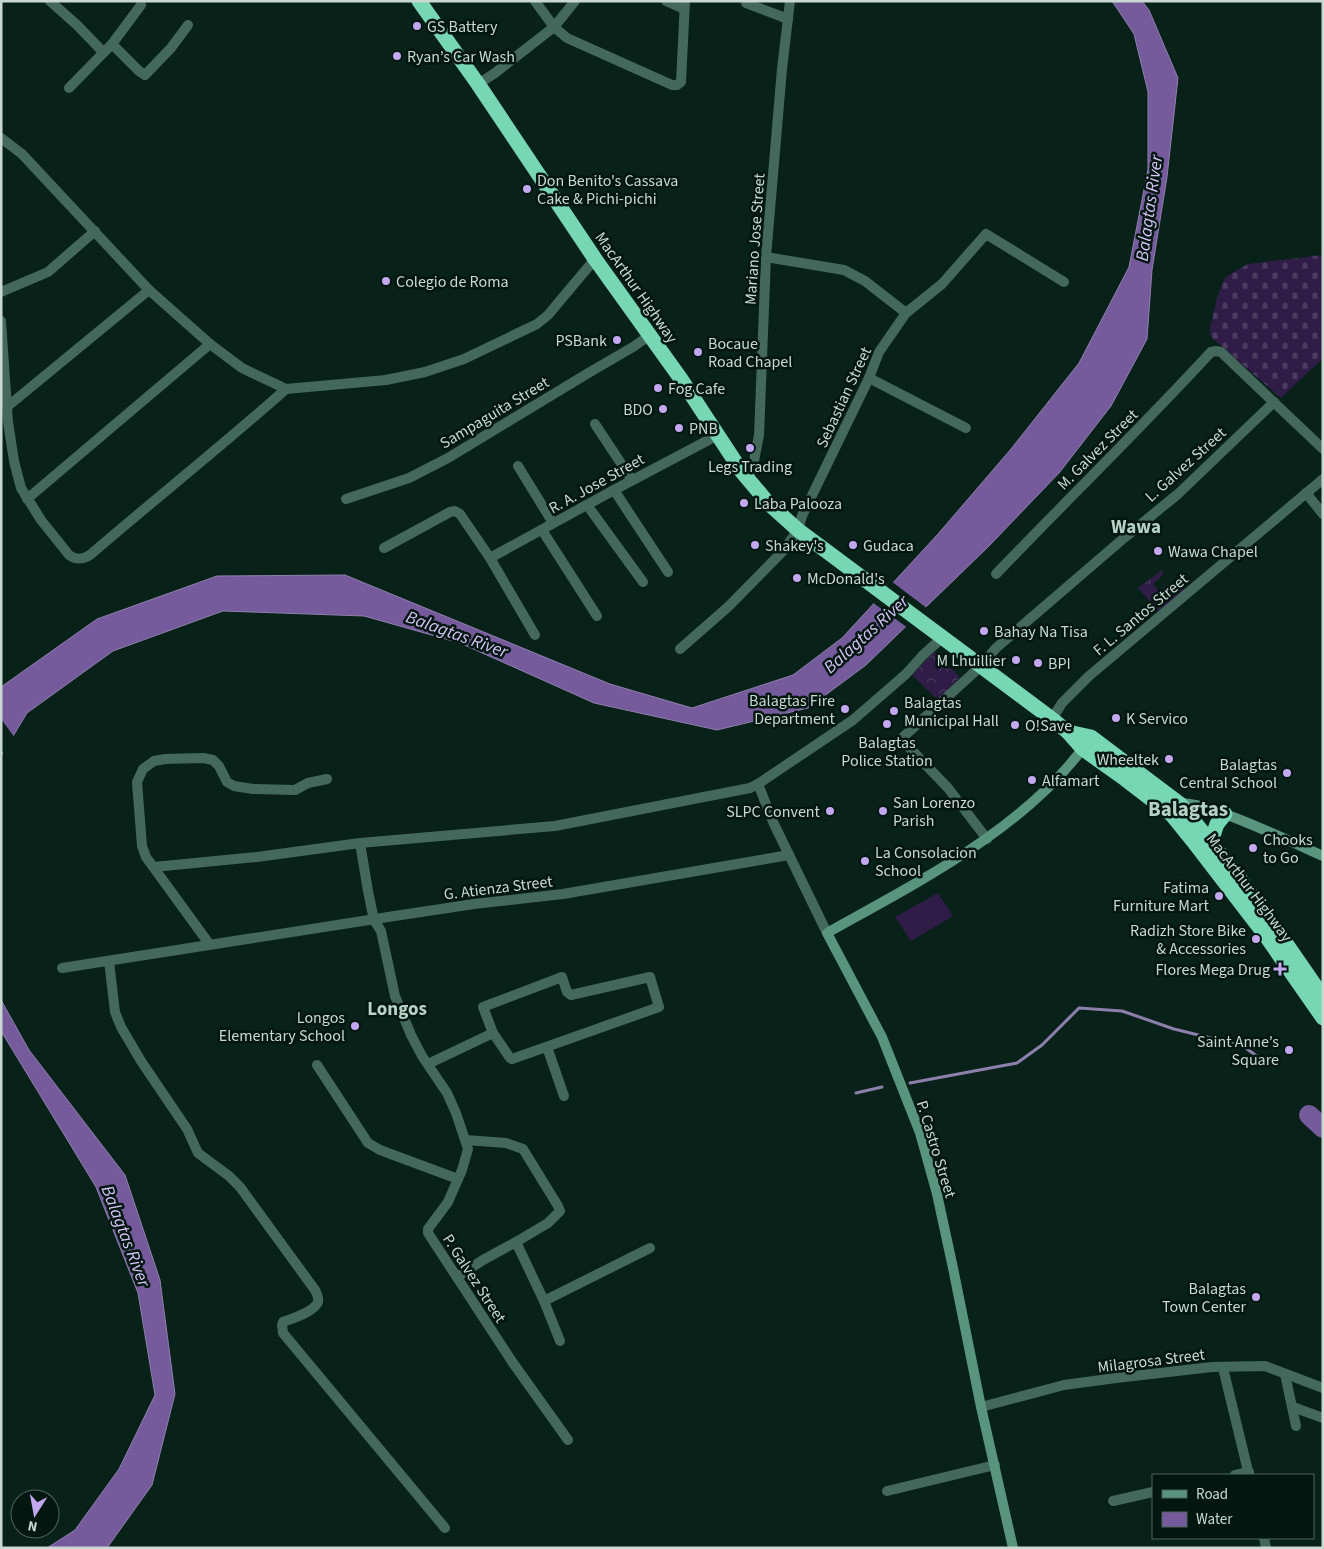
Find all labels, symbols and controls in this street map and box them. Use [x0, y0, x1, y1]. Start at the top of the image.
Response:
place label: GS Battery [427, 16, 498, 38]
marker: GS Battery [411, 20, 423, 32]
place label: Ryan’s Car Wash [407, 46, 515, 68]
marker: Ryan’s Car Wash [391, 50, 403, 62]
water label: Balagtas River [1130, 153, 1169, 263]
place label: Don Benito's Cassava Cake & Pichi-pichi [537, 170, 678, 210]
street label: Mariano Jose Street [739, 172, 771, 306]
marker: Don Benito's Cassava Cake & Pichi-pichi [521, 183, 533, 195]
street label: MacArthur Highway [590, 228, 683, 348]
place label: Colegio de Roma [396, 271, 509, 293]
marker: Colegio de Roma [380, 275, 392, 287]
place label: PSBank [555, 330, 607, 352]
place label: Bocaue Road Chapel [708, 333, 792, 373]
marker: PSBank [611, 334, 623, 346]
street label: Sebastian Street [811, 343, 877, 451]
marker: Bocaue Road Chapel [692, 346, 704, 358]
street label: Sampaguita Street [436, 371, 554, 454]
place label: Fog Cafe [668, 378, 725, 400]
marker: Fog Cafe [652, 382, 664, 394]
place label: BDO [623, 399, 653, 421]
marker: BDO [657, 403, 669, 415]
street label: M. Galvez Street [1052, 404, 1143, 495]
place label: PNB [689, 418, 718, 440]
marker: PNB [673, 422, 685, 434]
street label: L. Galvez Street [1140, 422, 1232, 507]
marker: Legs Trading [744, 442, 756, 454]
street label: R. A. Jose Street [545, 448, 649, 519]
place label: Legs Trading [708, 456, 792, 478]
place label: Laba Palooza [754, 493, 842, 515]
marker: Laba Palooza [738, 497, 750, 509]
district label: Wawa [1111, 514, 1161, 541]
place label: Shakey's [765, 535, 824, 557]
place label: Gudaca [863, 535, 914, 557]
marker: Shakey's [749, 539, 761, 551]
marker: Gudaca [847, 539, 859, 551]
place label: Wawa Chapel [1168, 541, 1258, 563]
marker: Wawa Chapel [1152, 545, 1164, 557]
place label: McDonald's [807, 568, 885, 590]
street label: F. L. Santos Street [1088, 568, 1193, 661]
marker: McDonald's [791, 572, 803, 584]
water label: Balagtas River [818, 589, 915, 679]
water label: Balagtas River [402, 604, 512, 665]
place label: Bahay Na Tisa [994, 621, 1088, 643]
marker: Bahay Na Tisa [978, 625, 990, 637]
place label: M Lhuillier [936, 650, 1006, 672]
place label: BPI [1048, 653, 1071, 675]
marker: M Lhuillier [1010, 654, 1022, 666]
marker: BPI [1032, 657, 1044, 669]
place label: Balagtas Fire Department [749, 690, 836, 730]
place label: Balagtas Municipal Hall [904, 692, 999, 732]
marker: Balagtas Fire Department [839, 703, 851, 715]
marker: Balagtas Municipal Hall [888, 705, 900, 717]
place label: K Servico [1126, 708, 1188, 730]
marker: K Servico [1110, 712, 1122, 724]
place label: O!Save [1025, 715, 1072, 737]
marker: Balagtas Police Station [881, 718, 893, 730]
marker: O!Save [1009, 719, 1021, 731]
place label: Balagtas Police Station [841, 732, 933, 772]
place label: Wheeltek [1097, 749, 1159, 771]
marker: Wheeltek [1163, 753, 1175, 765]
place label: Balagtas Central School [1179, 754, 1277, 794]
marker: Balagtas Central School [1281, 767, 1293, 779]
place label: Alfamart [1042, 770, 1100, 792]
marker: Alfamart [1026, 774, 1038, 786]
place label: San Lorenzo Parish [893, 792, 975, 832]
district label: Balagtas [1148, 794, 1228, 824]
place label: SLPC Convent [726, 801, 821, 823]
marker: SLPC Convent [824, 805, 836, 817]
marker: San Lorenzo Parish [877, 805, 889, 817]
street label: MacArthur Highway [1201, 829, 1298, 947]
place label: Chooks to Go [1263, 829, 1313, 869]
place label: La Consolacion School [875, 842, 977, 882]
marker: Chooks to Go [1247, 842, 1259, 854]
marker: La Consolacion School [859, 855, 871, 867]
street label: G. Atienza Street [443, 870, 554, 906]
place label: Fatima Furniture Mart [1113, 877, 1210, 917]
marker: Fatima Furniture Mart [1213, 890, 1225, 902]
place label: Radizh Store Bike & Accessories [1130, 920, 1246, 960]
marker: Radizh Store Bike & Accessories [1250, 933, 1262, 945]
place label: Flores Mega Drug [1155, 959, 1270, 981]
marker: Flores Mega Drug [1274, 963, 1286, 975]
district label: Longos [367, 996, 427, 1023]
place label: Longos Elementary School [219, 1007, 345, 1047]
marker: Longos Elementary School [349, 1020, 361, 1032]
place label: Saint Anne’s Square [1197, 1031, 1279, 1071]
marker: Saint Anne’s Square [1283, 1044, 1295, 1056]
street label: P. Castro Street [911, 1098, 961, 1201]
water label: Balagtas River [95, 1182, 157, 1291]
street label: P. Galvez Street [437, 1230, 511, 1328]
place label: Balagtas Town Center [1162, 1278, 1246, 1318]
marker: Balagtas Town Center [1250, 1291, 1262, 1303]
street label: Milagrosa Street [1096, 1343, 1207, 1378]
legend [1152, 1474, 1314, 1539]
text: Road [1196, 1484, 1228, 1505]
north arrow [10, 1489, 60, 1539]
text: Water [1196, 1509, 1233, 1530]
text: N [26, 1515, 39, 1536]

